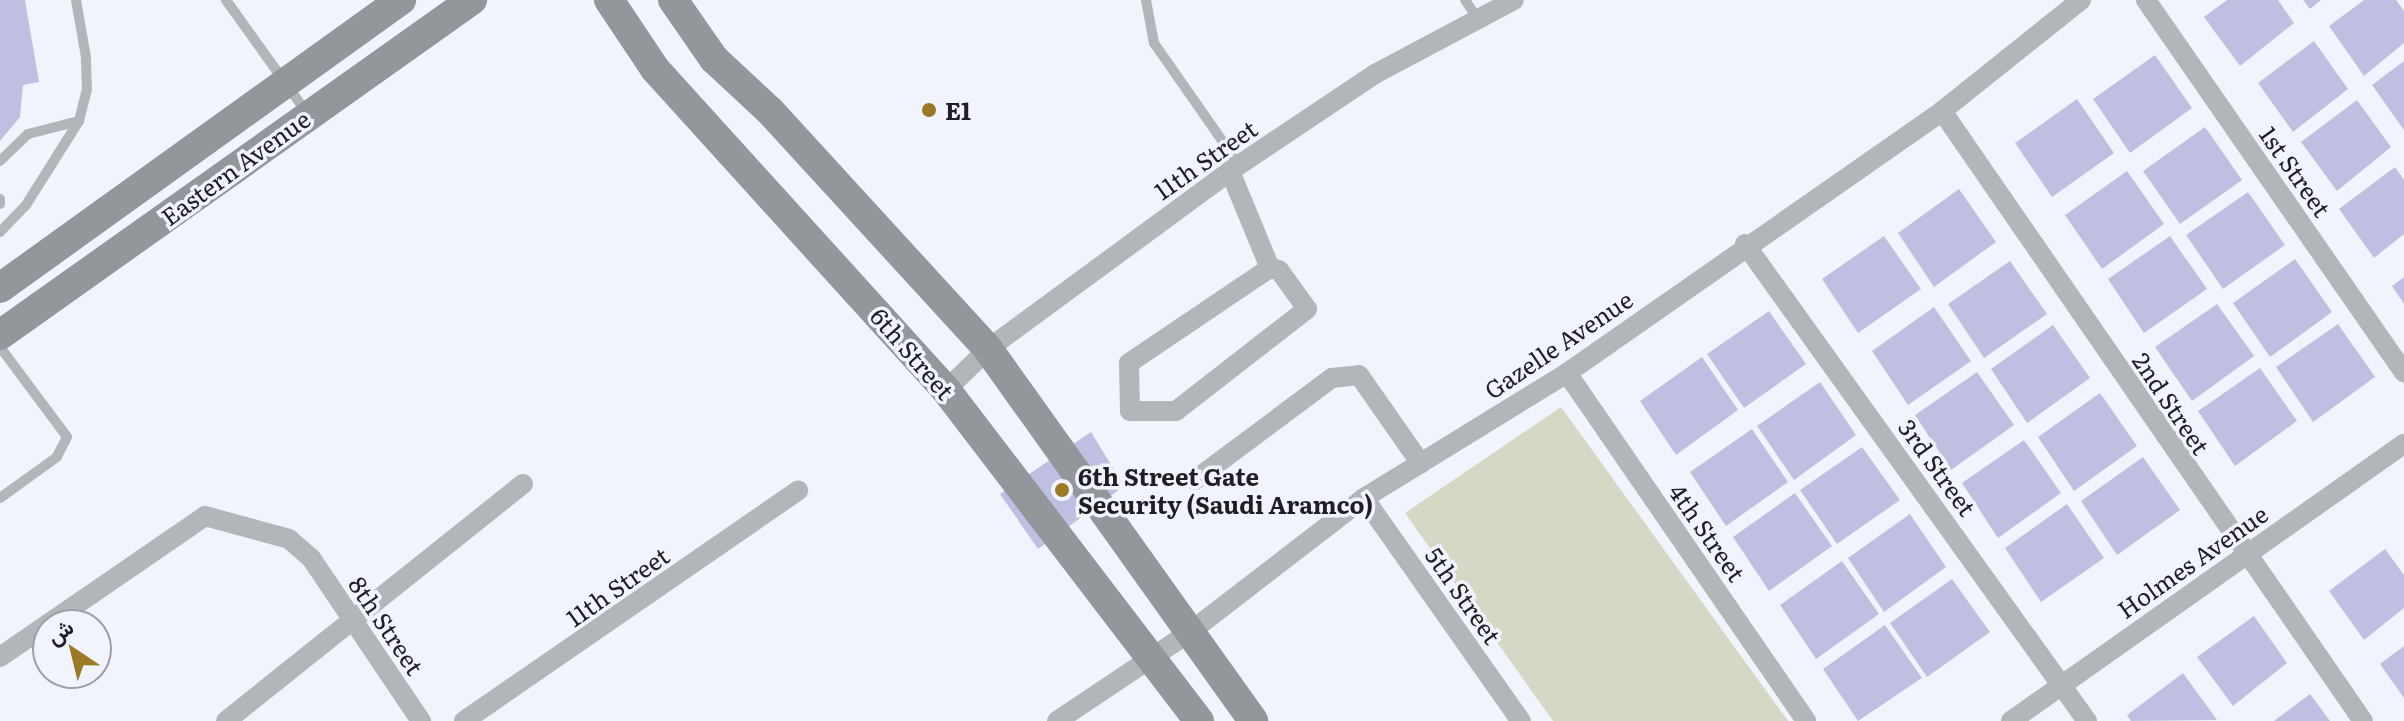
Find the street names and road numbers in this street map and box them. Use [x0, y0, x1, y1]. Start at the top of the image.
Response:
street label: Eastern Avenue [155, 103, 315, 231]
street label: 11th Street [1148, 113, 1262, 205]
street label: 1st Street [2255, 120, 2337, 222]
street label: Gazelle Avenue [1479, 284, 1637, 404]
street label: 6th Street [865, 301, 961, 405]
street label: 2nd Street [2128, 347, 2216, 459]
street label: 3rd Street [1893, 413, 1983, 521]
street label: 4th Street [1664, 478, 1752, 586]
street label: Holmes Avenue [2111, 499, 2273, 623]
street label: 11th Street [560, 540, 674, 632]
street label: 5th Street [1420, 541, 1508, 649]
street label: 8th Street [344, 570, 430, 680]

